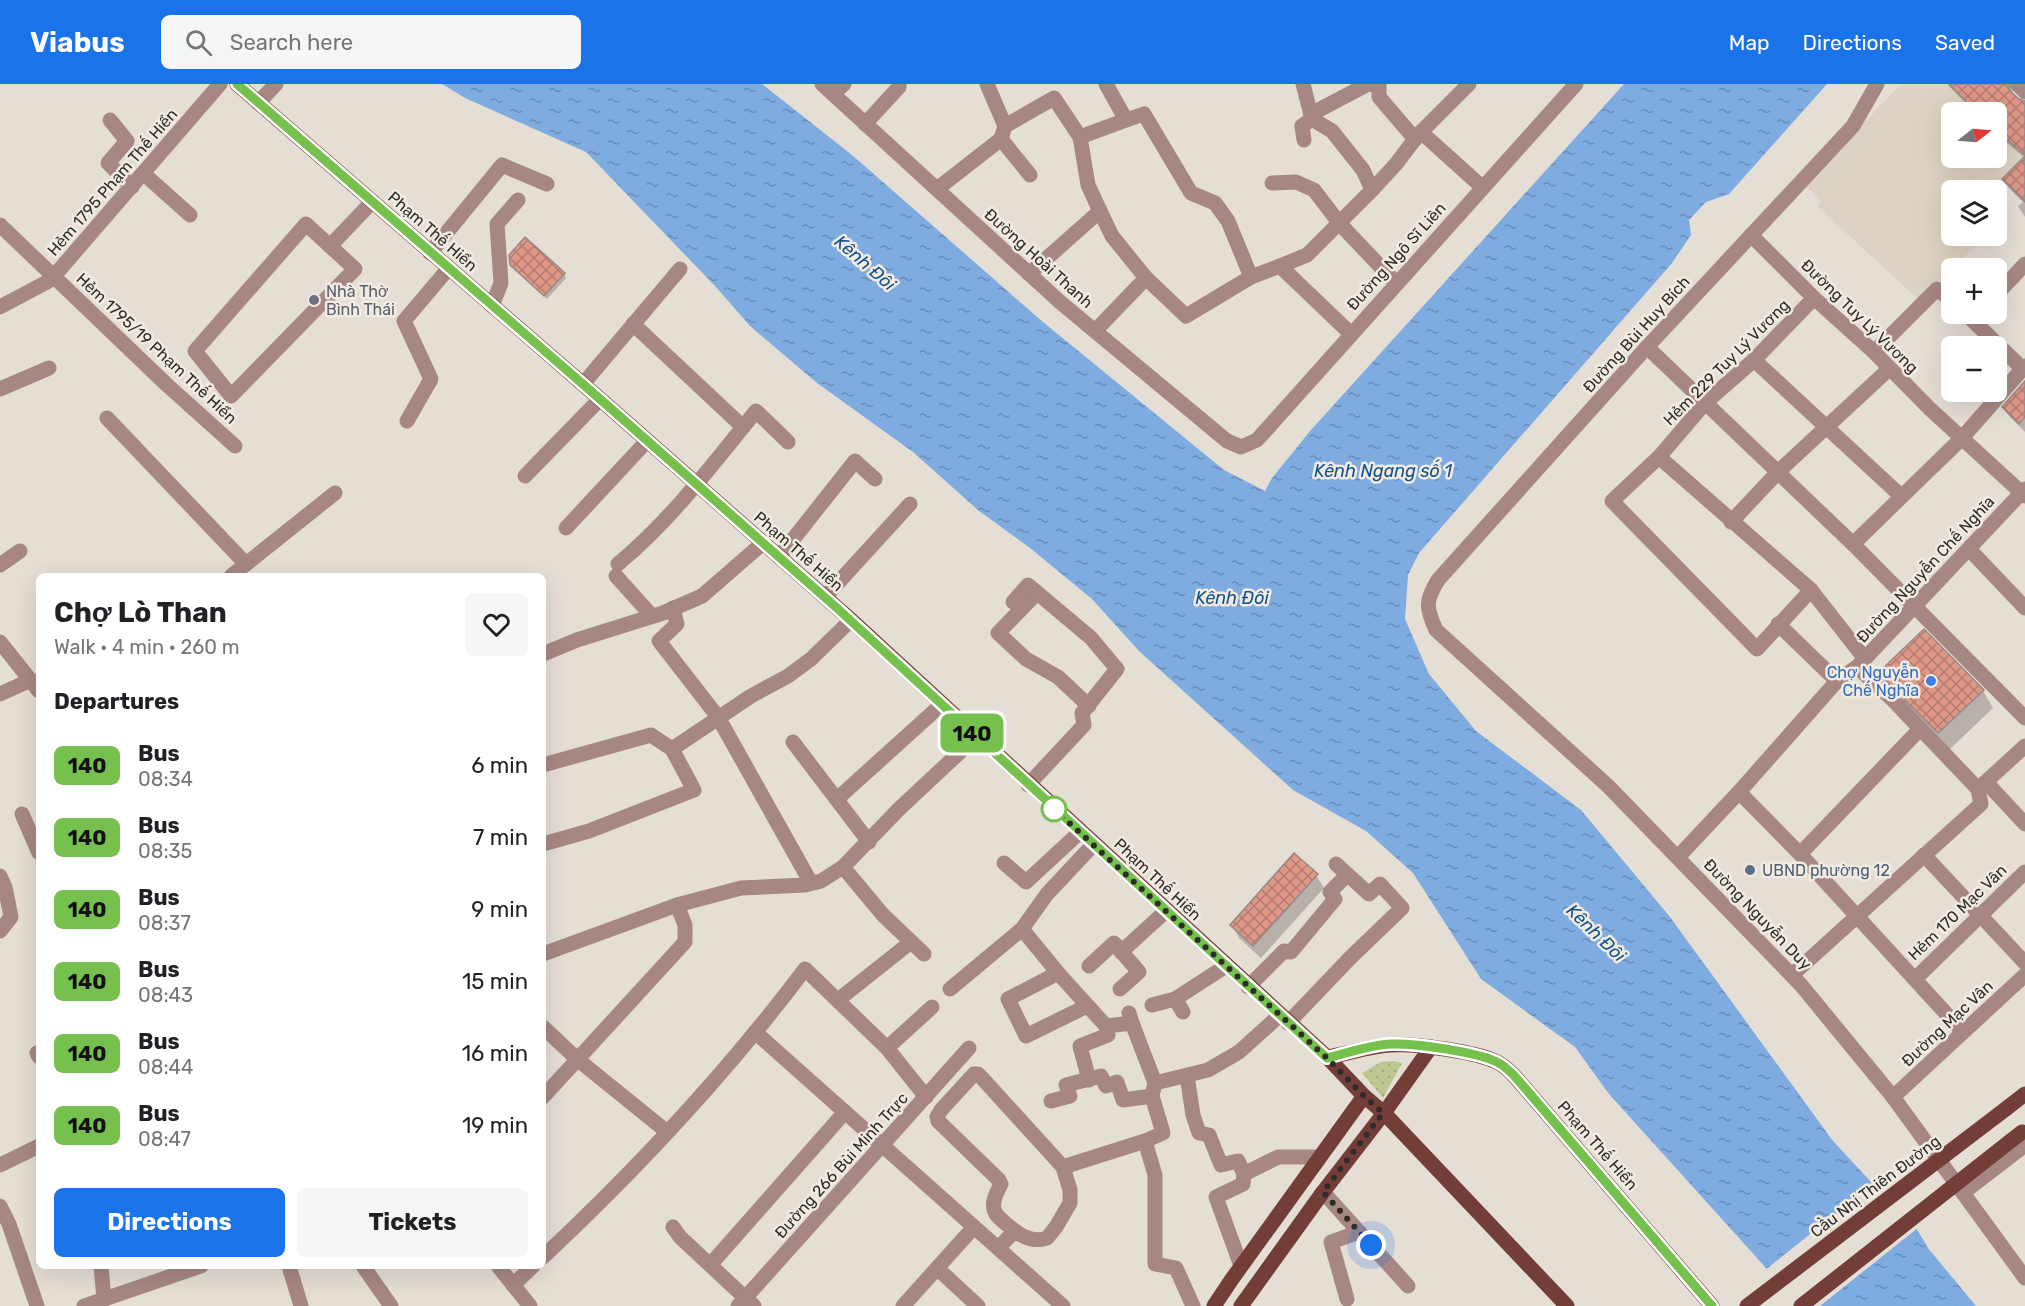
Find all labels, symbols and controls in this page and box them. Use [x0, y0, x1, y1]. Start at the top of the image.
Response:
search box [161, 15, 581, 69]
text: Viabus [30, 26, 125, 59]
icon: search [182, 26, 215, 59]
text: Search here [230, 29, 353, 56]
text: Map [1729, 30, 1770, 55]
text: Directions [1803, 30, 1902, 55]
text: Saved [1935, 30, 1995, 55]
north arrow [1941, 102, 2007, 168]
map controls [1941, 102, 2007, 402]
street label: Hẻm 1795 Phạm Thế Hiển [42, 104, 181, 260]
button: layers [1941, 180, 2007, 246]
street label: Phạm Thế Hiển [384, 186, 482, 275]
street label: Đường Ngô Sĩ Liên [1343, 198, 1450, 314]
street label: Đường Hoài Thanh [981, 205, 1097, 312]
water label: Kênh Đôi [830, 231, 900, 296]
street label: Đường Tuy Lý Vương [1797, 256, 1922, 377]
button: + [1941, 258, 2007, 324]
street label: Hẻm 1795/19 Phạm Thế Hiển [72, 268, 242, 428]
street label: Đường Bùi Huy Bích [1579, 272, 1694, 396]
place label: Nhà Thờ Bình Thái [326, 282, 395, 319]
marker: Nhà Thờ Bình Thái [307, 293, 321, 307]
street label: Hẻm 229 Tuy Lý Vương [1659, 295, 1793, 429]
button: − [1941, 336, 2007, 402]
water label: Kênh Ngang số 1 [1314, 459, 1452, 482]
street label: Đường Nguyễn Chế Nghĩa [1851, 491, 1998, 647]
street label: Phạm Thế Hiển [750, 506, 848, 595]
water label: Kênh Đôi [1195, 587, 1269, 609]
button: heart [465, 593, 528, 656]
text: Chợ Lò Than [54, 596, 227, 629]
text: Walk · 4 min · 260 m [54, 635, 240, 659]
place label: Chợ Nguyễn Chế Nghĩa [1827, 662, 1919, 700]
marker: Chợ Nguyễn Chế Nghĩa [1924, 674, 1938, 688]
text: Departures [54, 688, 179, 715]
line badge: 140 [938, 714, 1006, 752]
text: 140 [952, 721, 992, 746]
text: Bus [138, 740, 180, 767]
text: 6 min [471, 752, 528, 779]
text: 140 [67, 753, 107, 778]
text: 08:34 [138, 767, 193, 791]
unlabelled marker [1041, 796, 1067, 822]
text: Bus [138, 812, 180, 839]
text: 7 min [473, 824, 528, 851]
text: 140 [67, 825, 107, 850]
street label: Phạm Thế Hiển [1110, 833, 1206, 925]
text: 08:35 [138, 839, 192, 863]
street label: Đường Nguyễn Duy [1700, 854, 1816, 974]
street label: Hẻm 170 Mạc Vân [1904, 860, 2011, 964]
place label: UBND phường 12 [1762, 861, 1890, 880]
marker: UBND phường 12 [1743, 863, 1757, 877]
text: Bus [138, 884, 180, 911]
text: 9 min [471, 896, 528, 923]
text: 140 [67, 897, 107, 922]
water label: Kênh Đôi [1562, 900, 1631, 967]
text: 08:37 [138, 911, 191, 935]
text: Bus [138, 956, 180, 983]
text: 15 min [462, 968, 528, 995]
text: 140 [67, 969, 107, 994]
street label: Đường Mạc Vân [1898, 976, 1997, 1070]
text: 08:43 [138, 983, 193, 1007]
text: Bus [138, 1028, 180, 1055]
text: 16 min [462, 1040, 528, 1067]
text: 140 [67, 1041, 107, 1066]
text: 08:44 [138, 1055, 193, 1079]
street label: Đường 266 Bùi Minh Trực [771, 1088, 912, 1242]
street label: Phạm Thế Hiển [1554, 1096, 1643, 1194]
text: Bus [138, 1100, 180, 1127]
text: 19 min [462, 1112, 528, 1139]
text: 140 [67, 1113, 107, 1138]
text: 08:47 [138, 1127, 191, 1151]
street label: Cầu Nhị Thiên Đường [1806, 1130, 1944, 1241]
button: Directions [54, 1188, 285, 1257]
button: Tickets [297, 1188, 528, 1257]
your location [1356, 1230, 1386, 1260]

